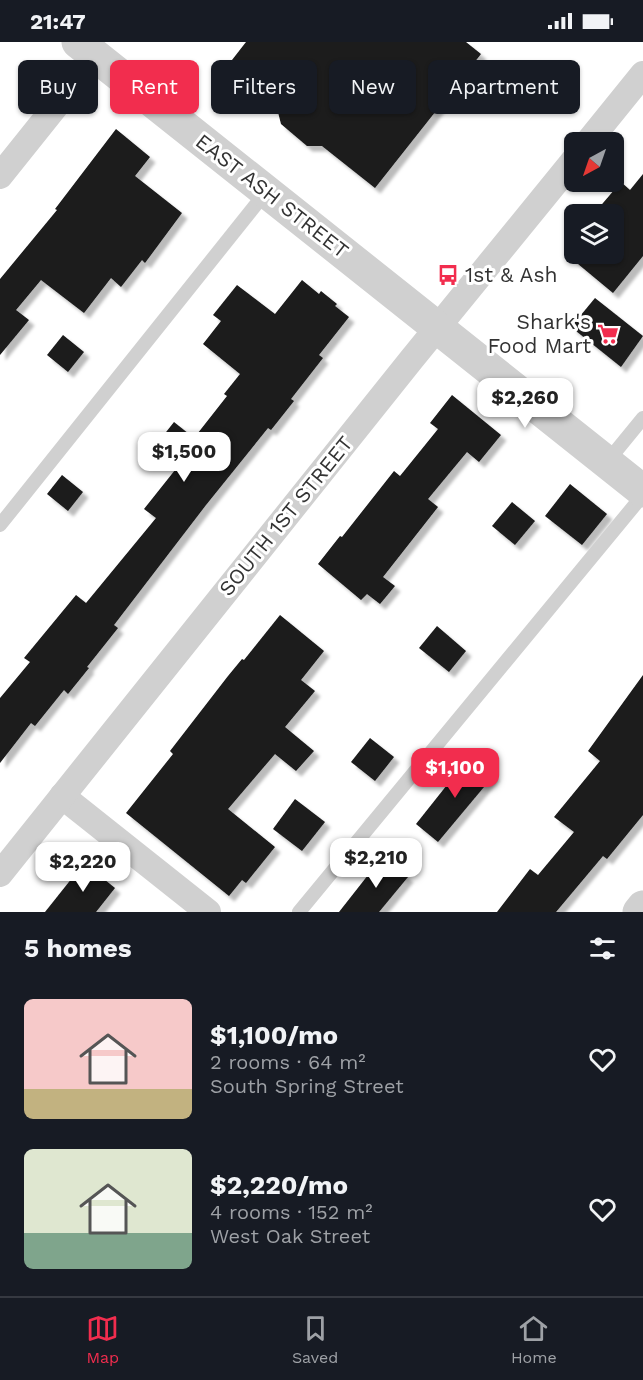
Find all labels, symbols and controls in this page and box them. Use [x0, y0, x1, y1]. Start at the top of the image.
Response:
text: 21:47 [30, 9, 86, 34]
chip: Buy [18, 60, 98, 114]
chip: Rent [110, 60, 199, 114]
chip: Filters [211, 60, 317, 114]
chip: New [329, 60, 416, 114]
chip: Apartment [428, 60, 580, 114]
street label: EAST ASH STREET [191, 128, 354, 263]
north arrow [564, 132, 624, 192]
map controls [564, 132, 624, 264]
button: layers [564, 204, 624, 264]
place label: 1st & Ash [465, 262, 557, 287]
bus stop icon: 1st & Ash [436, 263, 460, 287]
place label: Shark's Food Mart [487, 309, 591, 358]
supermarket icon: Shark's Food Mart [596, 322, 620, 346]
pin: $2,260 [476, 378, 574, 429]
text: $2,260 [491, 385, 559, 409]
street label: SOUTH 1ST STREET [214, 431, 358, 601]
pin: $1,500 [135, 432, 233, 483]
text: $1,500 [152, 439, 216, 463]
pin: $1,100 [406, 748, 504, 799]
text: $1,100 [425, 755, 485, 779]
pin: $2,210 [327, 838, 425, 889]
pin: $2,220 [34, 842, 132, 893]
text: $2,210 [344, 845, 408, 869]
text: $2,220 [49, 849, 117, 873]
icon: filters [586, 932, 619, 965]
text: 5 homes [24, 933, 132, 963]
text: $1,100/mo [210, 1020, 338, 1050]
icon: home [72, 1023, 144, 1095]
icon: heart [586, 1043, 619, 1076]
text: 2 rooms · 64 m² [210, 1050, 366, 1074]
text: South Spring Street [210, 1074, 404, 1098]
text: $2,220/mo [210, 1170, 348, 1200]
icon: home [72, 1173, 144, 1245]
icon: heart [586, 1193, 619, 1226]
text: 4 rooms · 152 m² [210, 1200, 373, 1224]
text: West Oak Street [210, 1224, 370, 1248]
tab: Map [86, 1312, 119, 1367]
tab: Saved [292, 1312, 338, 1367]
tab: Home [511, 1312, 557, 1367]

